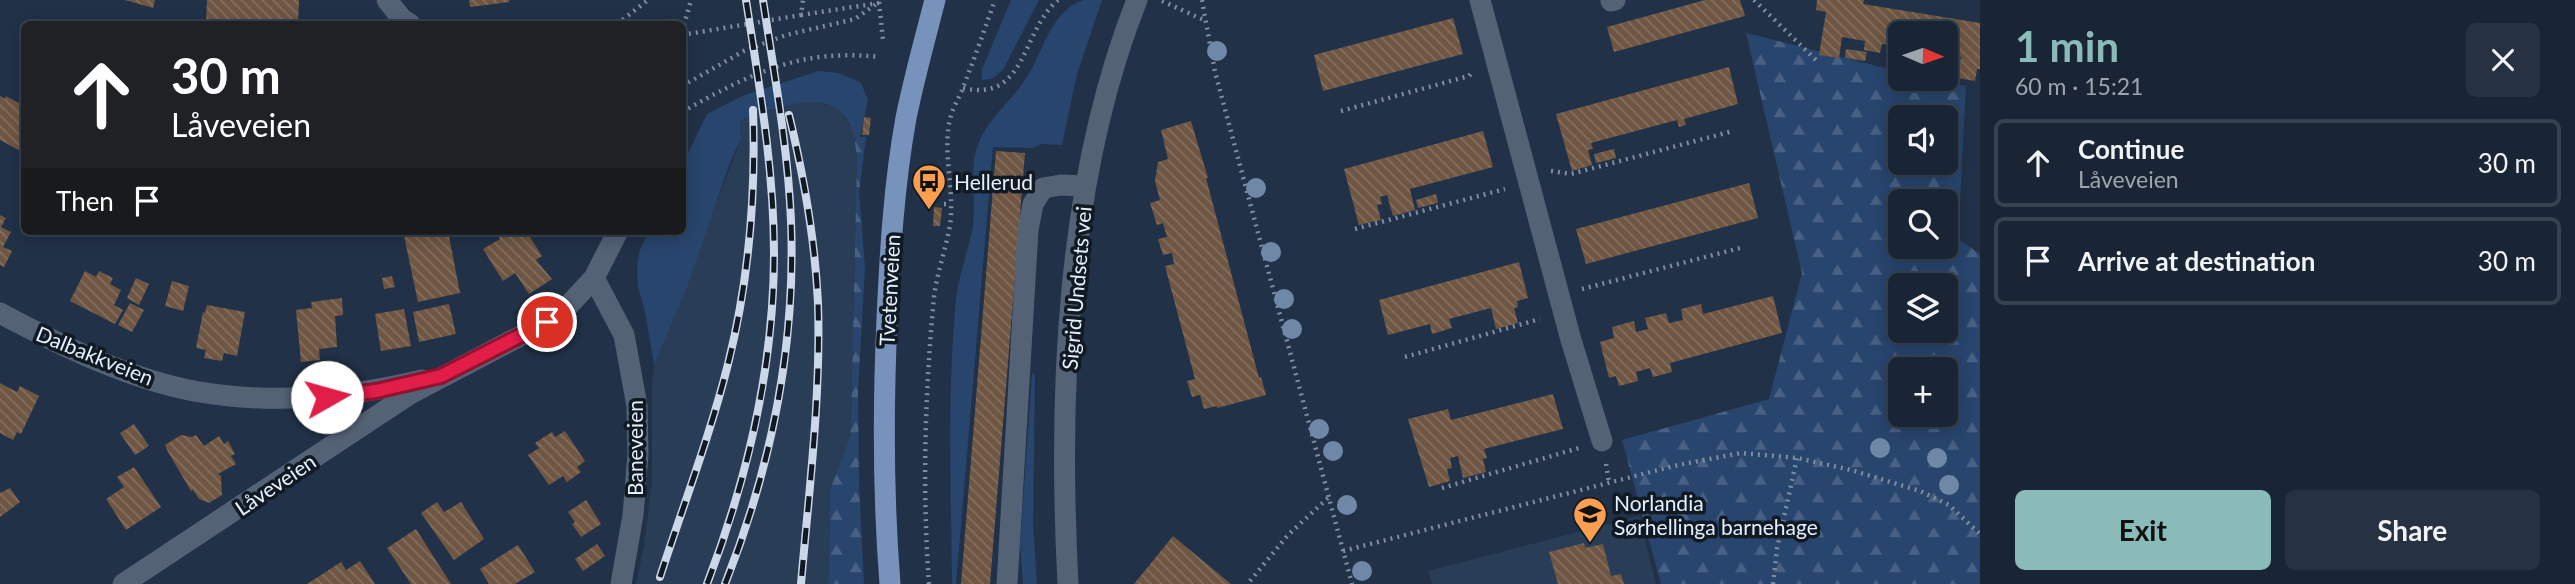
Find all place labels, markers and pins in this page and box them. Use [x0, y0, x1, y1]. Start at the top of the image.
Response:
bus stop icon: Hellerud [910, 162, 948, 211]
place label: Hellerud [954, 169, 1033, 194]
pin [517, 292, 577, 352]
place label: Norlandia Sørhellinga barnehage [1614, 490, 1818, 539]
school or university icon: Norlandia Sørhellinga barnehage [1571, 495, 1609, 544]

